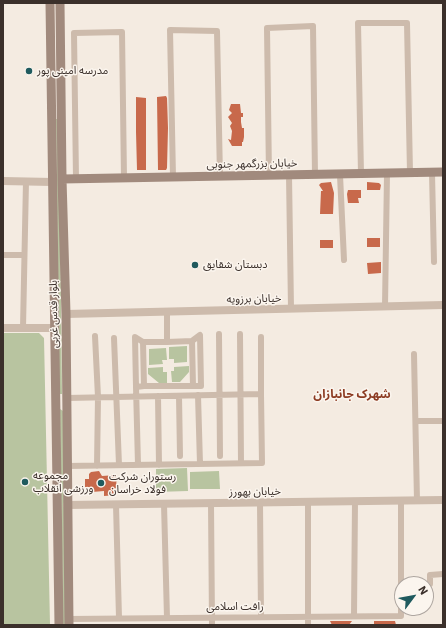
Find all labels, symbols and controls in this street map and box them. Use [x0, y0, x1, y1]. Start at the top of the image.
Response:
place label: مدرسه امینی پور [37, 64, 108, 78]
marker: مدرسه امینی پور [24, 66, 34, 76]
street label: خیابان بزرگمهر جنوبی [206, 157, 298, 171]
place label: دبستان شقایق [203, 258, 267, 272]
marker: دبستان شقایق [190, 260, 200, 270]
street label: بلوار قدس غربی [47, 280, 61, 348]
street label: خیابان برزویه [226, 292, 282, 306]
district label: شهرک جانبازان [313, 388, 391, 402]
place label: مجموعه ورزشی انقلاب [33, 469, 94, 495]
place label: رستوران شرکت فولاد خراسان [109, 470, 176, 496]
marker: مجموعه ورزشی انقلاب [20, 477, 30, 487]
marker: رستوران شرکت فولاد خراسان [96, 478, 106, 488]
street label: خیابان بهورز [229, 485, 281, 499]
north arrow [394, 576, 434, 616]
text: N [415, 583, 431, 597]
street label: رافت اسلامی [206, 600, 264, 614]

